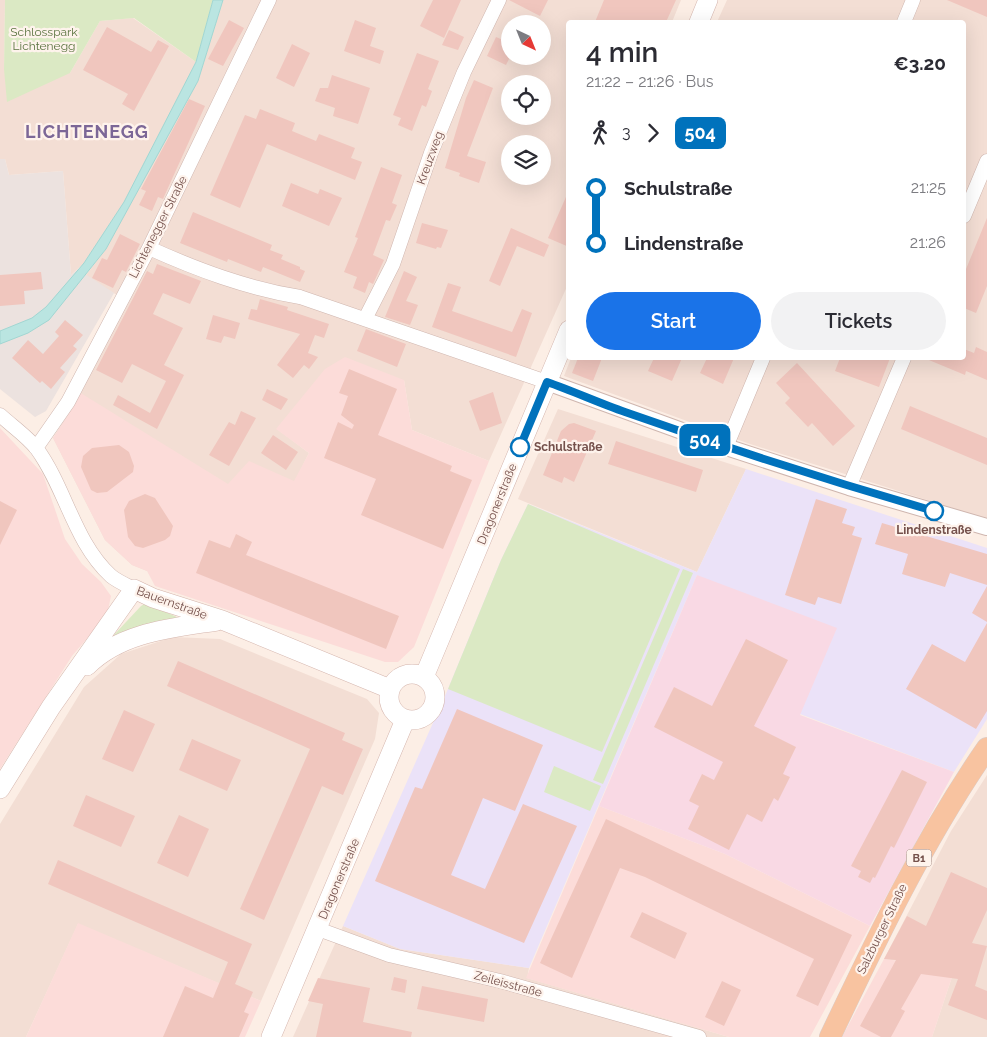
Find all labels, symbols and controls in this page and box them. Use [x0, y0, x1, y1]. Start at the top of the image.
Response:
north arrow [501, 15, 551, 65]
map controls [501, 15, 551, 185]
park label: Schlosspark Lichtenegg [10, 25, 78, 53]
text: 4 min [586, 36, 658, 69]
text: €3.20 [894, 52, 946, 74]
text: 21:22 – 21:26 · Bus [586, 72, 713, 91]
button: locate [501, 75, 551, 125]
icon: walk [586, 119, 614, 147]
icon: forward [639, 119, 667, 147]
district label: LICHTENEGG [25, 121, 149, 142]
text: 504 [685, 122, 716, 143]
text: 3 [622, 123, 631, 142]
street label: Kreuzweg [414, 129, 446, 187]
button: layers [501, 135, 551, 185]
street label: Lichtenegger Straße [126, 174, 190, 280]
text: Schulstraße [624, 177, 732, 199]
text: 21:25 [911, 178, 946, 197]
text: Lindenstraße [624, 232, 743, 254]
text: 21:26 [910, 233, 946, 252]
button: Start [586, 292, 761, 350]
button: Tickets [771, 292, 946, 350]
line badge: 504 [676, 424, 734, 456]
text: 504 [689, 429, 721, 450]
marker: Schulstraße [510, 437, 530, 457]
place label: Schulstraße [534, 440, 602, 454]
street label: Dragonerstraße [474, 461, 520, 547]
marker: Lindenstraße [924, 501, 944, 521]
place label: Lindenstraße [896, 523, 972, 537]
street label: Bauernstraße [135, 584, 209, 622]
street label: Dragonerstraße [316, 837, 362, 921]
road number: B1 [906, 850, 932, 866]
street label: Salzburger Straße [854, 882, 910, 976]
street label: Zeileisstraße [472, 968, 544, 1000]

